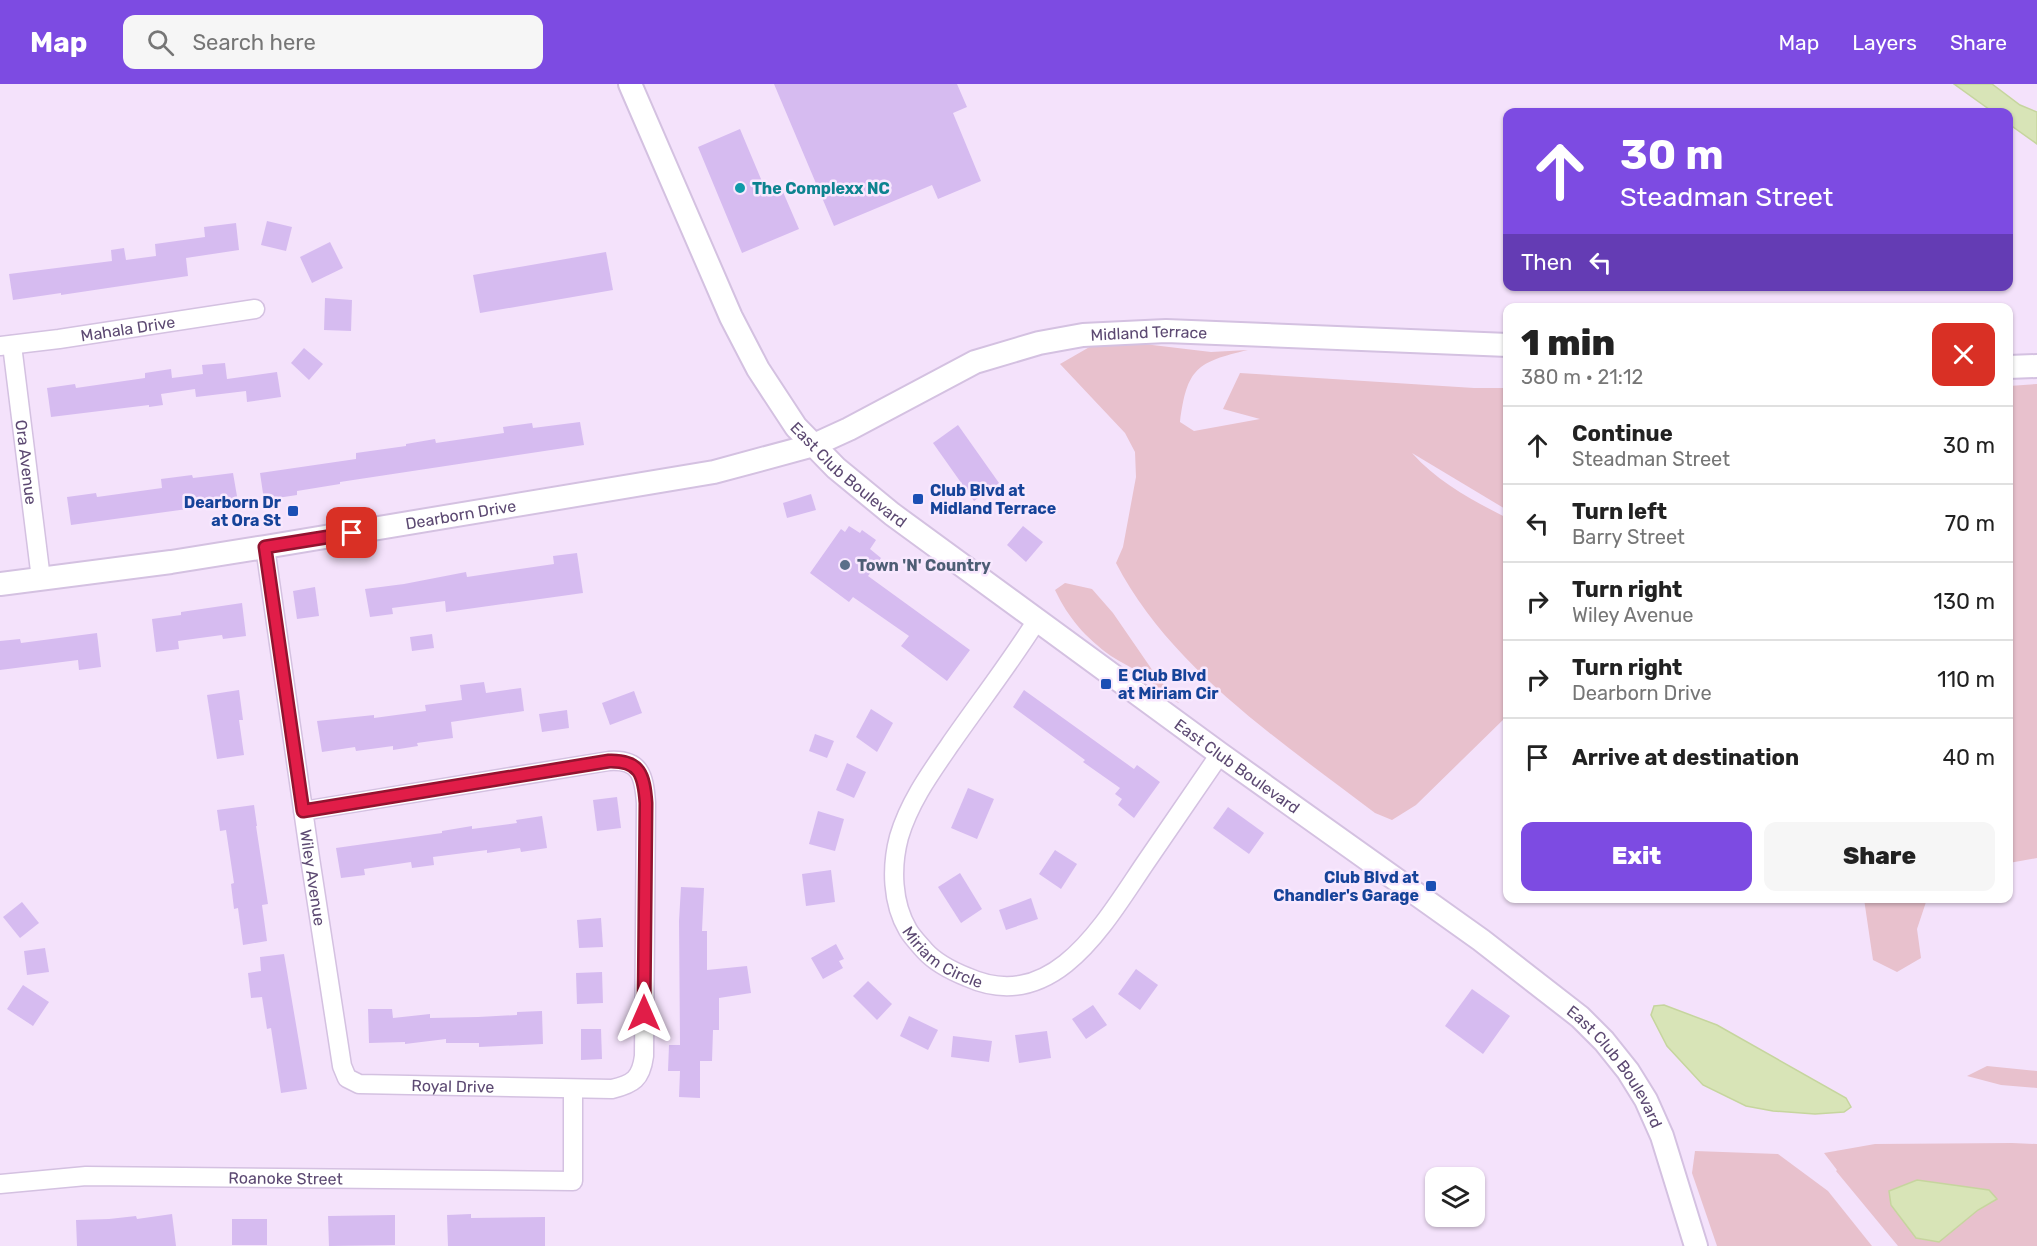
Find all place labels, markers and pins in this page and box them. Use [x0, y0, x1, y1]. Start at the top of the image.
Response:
place label: The Complexx NC [752, 179, 890, 198]
marker: The Complexx NC [733, 181, 747, 195]
place label: Club Blvd at Midland Terrace [930, 481, 1056, 518]
marker: Club Blvd at Midland Terrace [911, 492, 925, 506]
place label: Dearborn Dr at Ora St [184, 493, 282, 530]
marker: Dearborn Dr at Ora St [286, 504, 300, 518]
pin [326, 507, 377, 558]
place label: Town 'N' Country [857, 556, 991, 575]
marker: Town 'N' Country [838, 558, 852, 572]
place label: E Club Blvd at Miriam Cir [1118, 666, 1219, 703]
marker: E Club Blvd at Miriam Cir [1099, 677, 1113, 691]
place label: Club Blvd at Chandler's Garage [1273, 868, 1420, 905]
marker: Club Blvd at Chandler's Garage [1424, 879, 1438, 893]

